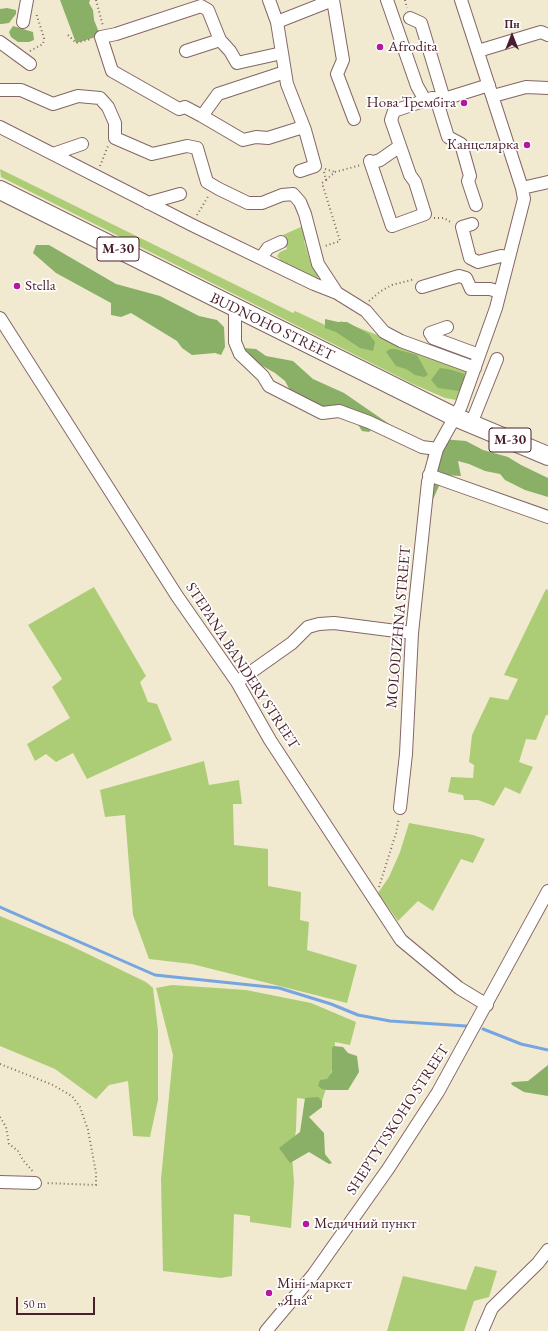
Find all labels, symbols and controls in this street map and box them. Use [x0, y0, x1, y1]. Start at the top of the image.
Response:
north arrow [492, 16, 532, 56]
text: Пн [504, 17, 520, 31]
place label: Afrodita [388, 38, 438, 56]
marker: Afrodita [375, 42, 385, 52]
place label: Нова Трембіта [367, 94, 456, 112]
marker: Нова Трембіта [459, 98, 469, 108]
place label: Канцелярка [447, 136, 519, 154]
marker: Канцелярка [522, 140, 532, 150]
road number: М-30 [97, 237, 139, 261]
place label: Stella [25, 277, 56, 295]
marker: Stella [12, 281, 22, 291]
street label: BUDNOHO STREET [207, 289, 337, 365]
road number: М-30 [489, 428, 531, 452]
street label: MOLODIZHNA STREET [383, 545, 415, 709]
street label: STEPANA BANDERY STREET [181, 579, 303, 753]
street label: SHEPTYTSKOHO STREET [343, 1042, 453, 1198]
place label: Медичний пункт [314, 1215, 416, 1233]
marker: Медичний пункт [301, 1219, 311, 1229]
place label: Міні-маркет „Яна“ [277, 1275, 352, 1310]
marker: Міні-маркет „Яна“ [264, 1288, 274, 1298]
scale bar [18, 1289, 97, 1315]
text: 50 m [23, 1296, 46, 1312]

